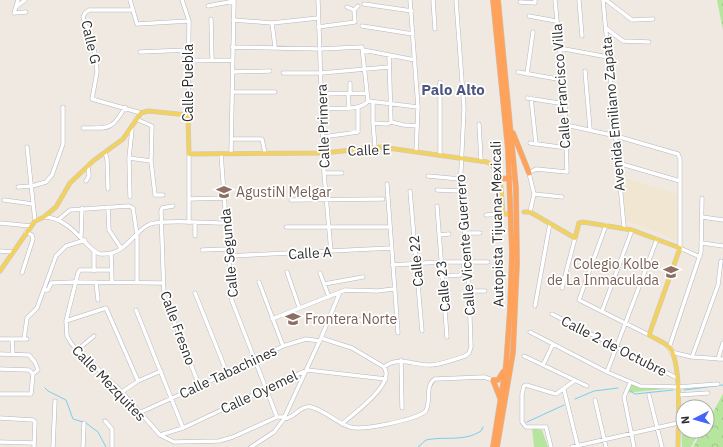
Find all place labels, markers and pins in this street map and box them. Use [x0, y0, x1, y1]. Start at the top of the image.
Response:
school or university icon: AgustiN Melgar [215, 183, 233, 201]
place label: AgustiN Melgar [236, 183, 331, 201]
place label: Colegio Kolbe de La Inmaculada [547, 255, 660, 289]
school or university icon: Colegio Kolbe de La Inmaculada [662, 263, 680, 281]
school or university icon: Frontera Norte [284, 310, 302, 328]
place label: Frontera Norte [305, 310, 398, 328]

